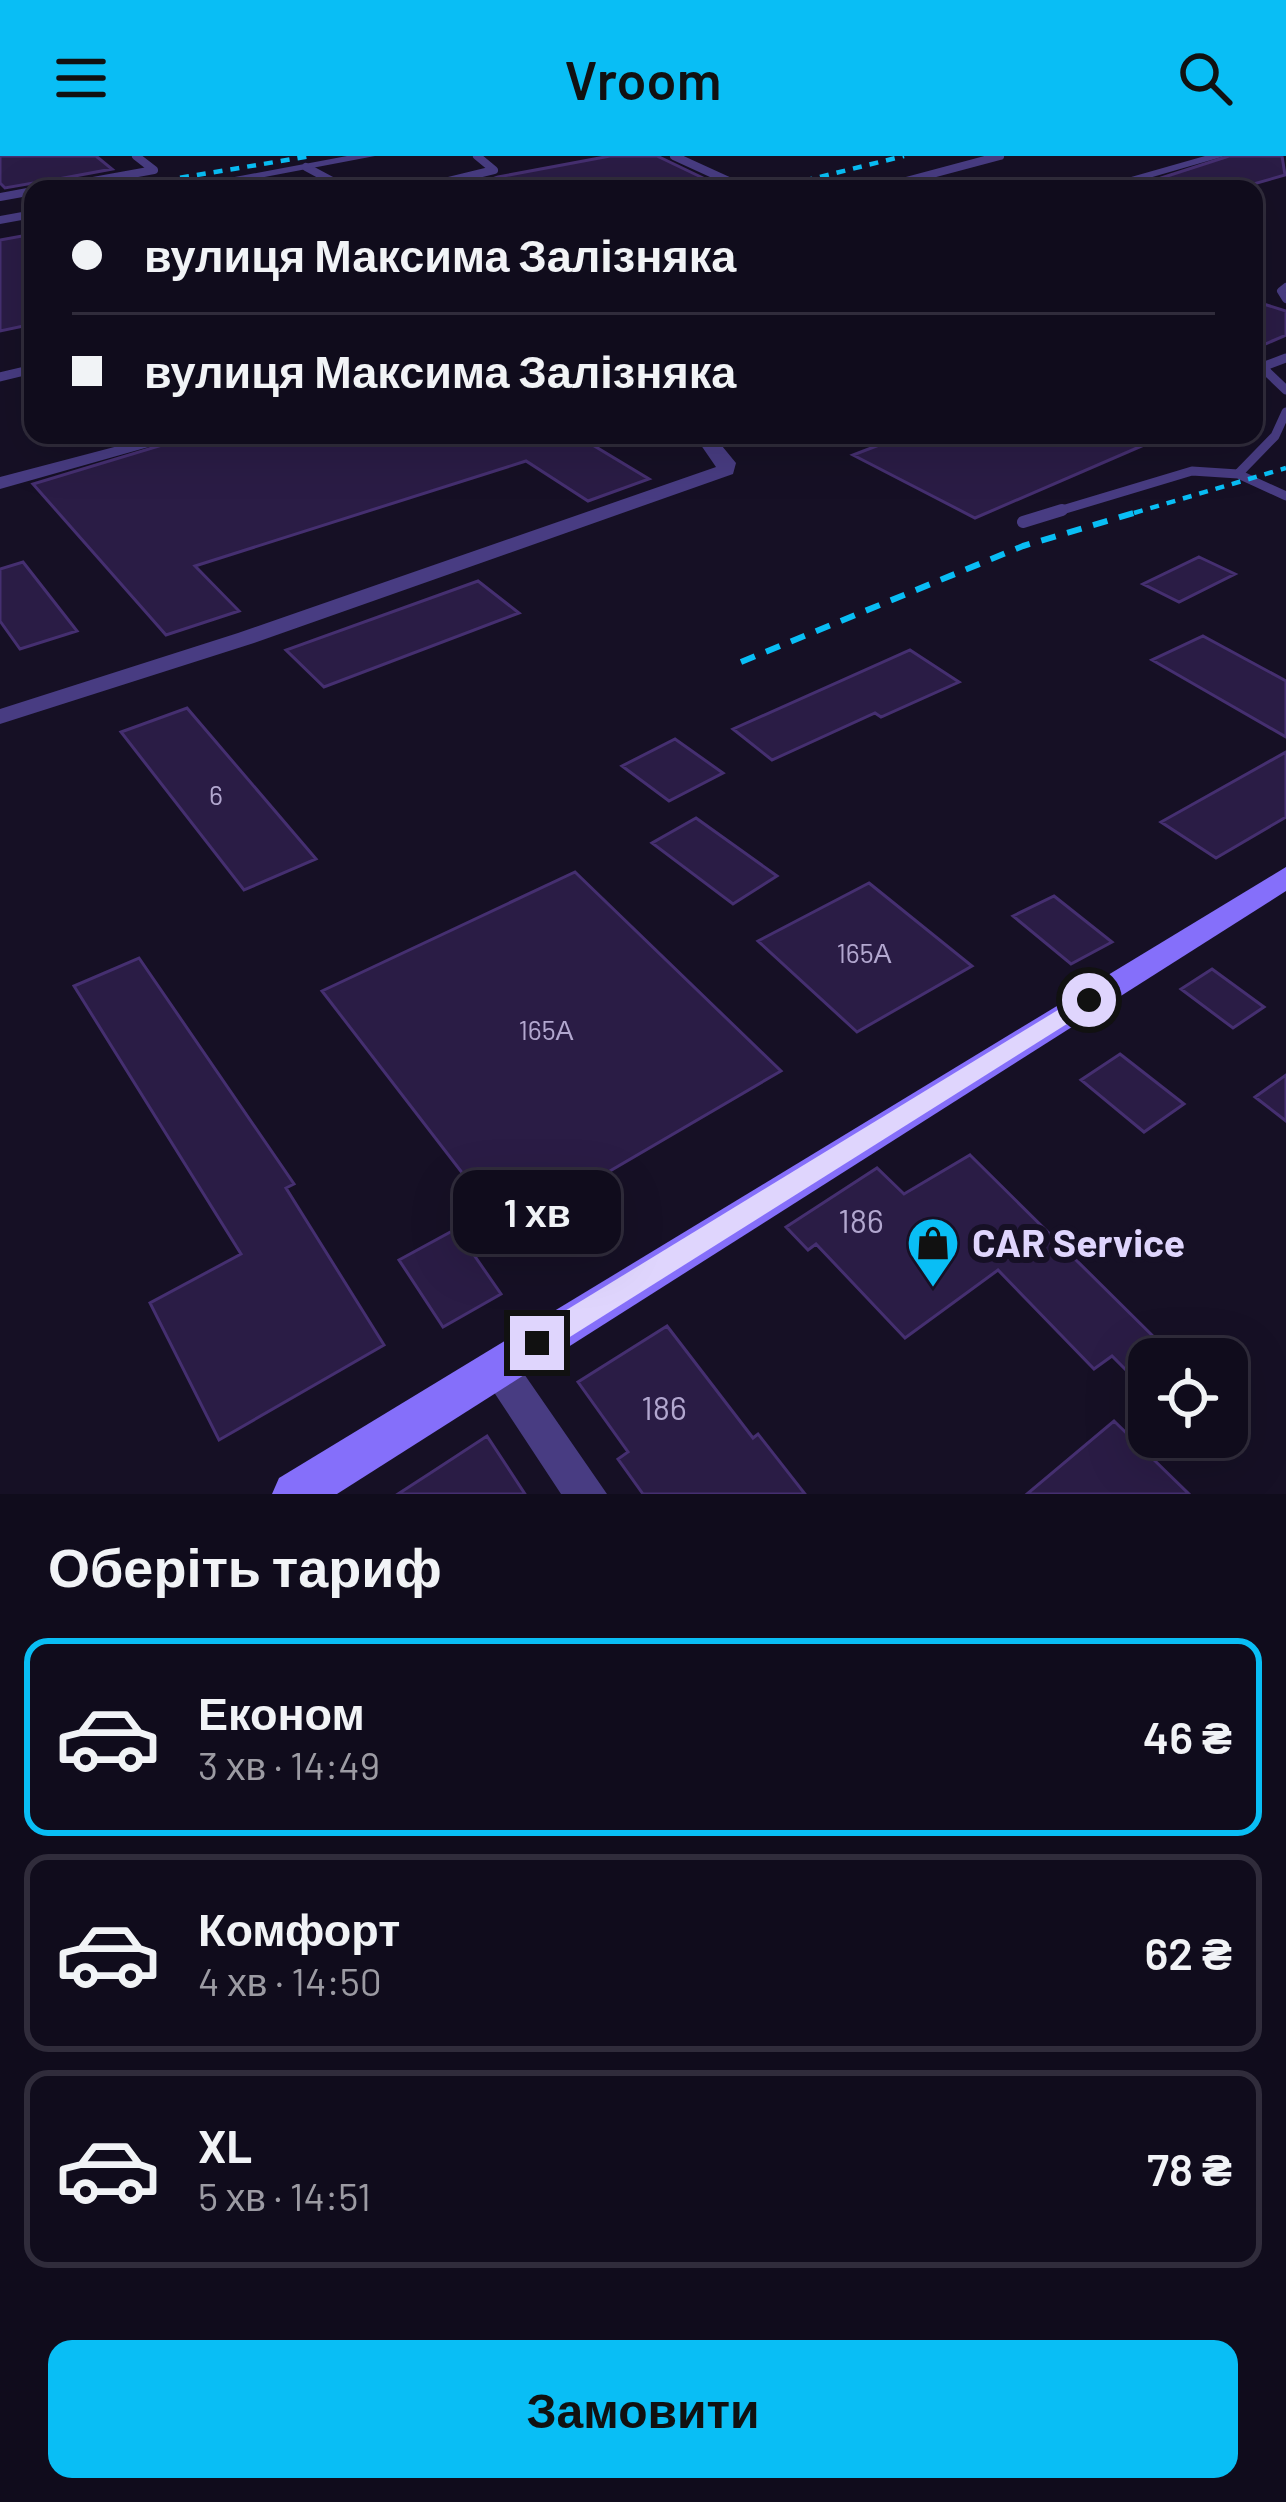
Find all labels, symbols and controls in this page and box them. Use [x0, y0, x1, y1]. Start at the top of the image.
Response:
icon: menu [48, 45, 114, 111]
icon: search [1172, 45, 1238, 111]
text: Vroom [565, 46, 721, 111]
text: вулиця Максима Залізняка [144, 227, 736, 281]
text: вулиця Максима Залізняка [144, 343, 736, 397]
house number: 6 [209, 778, 223, 810]
house number: 165А [836, 936, 892, 968]
route start [1062, 973, 1116, 1027]
house number: 165А [518, 1013, 574, 1045]
callout: 1 хв [453, 1169, 621, 1253]
text: 1 хв [503, 1188, 571, 1235]
house number: 186 [838, 1200, 884, 1240]
shop icon: CAR Service [905, 1215, 961, 1289]
place label: CAR Service [972, 1218, 1185, 1265]
route end [510, 1316, 564, 1370]
map controls [1128, 1338, 1248, 1458]
button: locate [1128, 1338, 1248, 1458]
house number: 186 [641, 1387, 687, 1427]
text: Оберіть тариф [48, 1533, 442, 1598]
icon: car [54, 1683, 162, 1791]
text: Економ [198, 1685, 365, 1739]
text: 46 ₴ [1143, 1709, 1232, 1763]
text: 3 хв · 14:49 [198, 1741, 380, 1788]
icon: car [54, 1899, 162, 2007]
text: Комфорт [198, 1901, 400, 1955]
text: 62 ₴ [1144, 1925, 1232, 1979]
text: 4 хв · 14:50 [198, 1957, 382, 2004]
icon: car [54, 2115, 162, 2223]
text: XL [198, 2118, 252, 2172]
text: 78 ₴ [1147, 2141, 1232, 2195]
text: 5 хв · 14:51 [198, 2172, 371, 2219]
button: Замовити [48, 2340, 1238, 2478]

